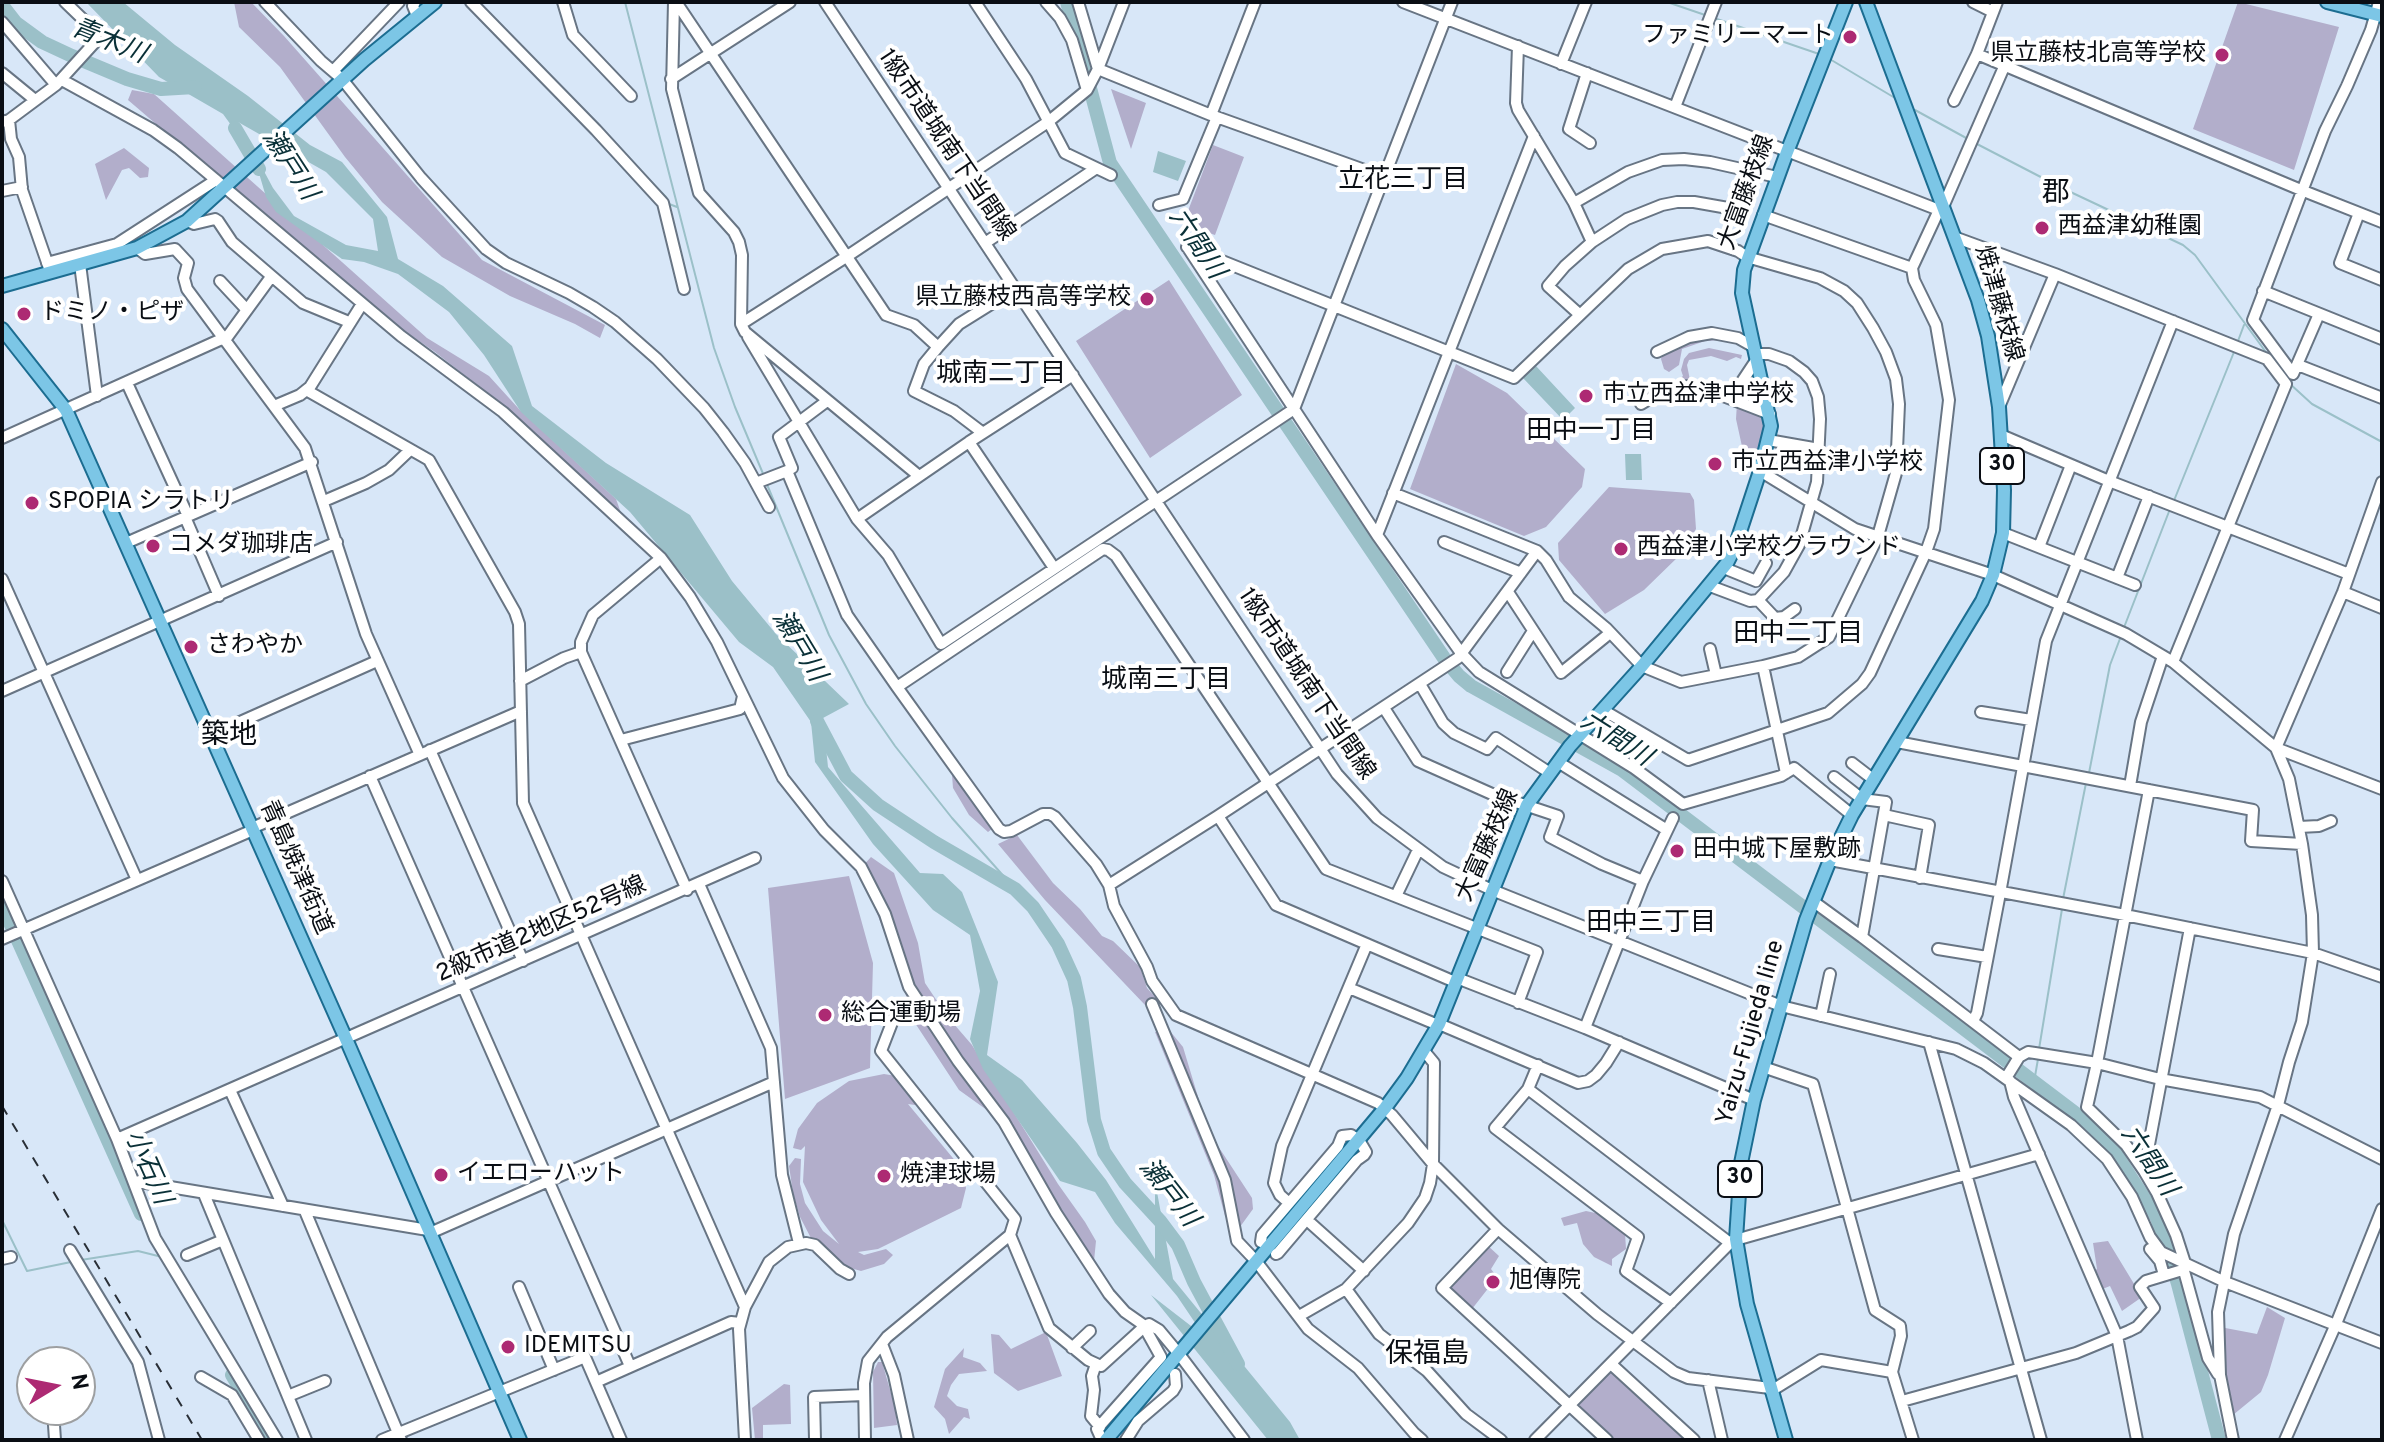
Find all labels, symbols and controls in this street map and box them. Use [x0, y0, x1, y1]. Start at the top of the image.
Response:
water label: 青木川 [66, 14, 150, 72]
place label: ファミリーマート [1642, 23, 1834, 51]
marker: ファミリーマート [1841, 28, 1859, 46]
place label: 県立藤枝北高等学校 [1990, 41, 2206, 69]
street label: 1級市道城南下当間線 [870, 45, 1020, 247]
marker: 県立藤枝北高等学校 [2213, 46, 2231, 64]
water label: 瀬戸川 [254, 125, 322, 207]
street label: 大富藤枝線 [1714, 132, 1782, 254]
district label: 立花三丁目 [1338, 166, 1468, 198]
district label: 郡 [2042, 178, 2070, 212]
water label: 六間川 [1160, 204, 1230, 286]
place label: 西益津幼稚園 [2058, 214, 2202, 242]
marker: 西益津幼稚園 [2033, 219, 2051, 237]
street label: 焼津藤枝線 [1967, 242, 2027, 366]
place label: 県立藤枝西高等学校 [915, 285, 1131, 313]
marker: 県立藤枝西高等学校 [1138, 290, 1156, 308]
place label: ドミノ・ピザ [40, 300, 184, 328]
marker: ドミノ・ピザ [15, 305, 33, 323]
district label: 城南二丁目 [936, 360, 1066, 392]
place label: 市立西益津中学校 [1602, 382, 1794, 410]
marker: 市立西益津中学校 [1577, 387, 1595, 405]
district label: 田中一丁目 [1526, 417, 1656, 449]
road number: 30 [1980, 448, 2024, 484]
place label: 市立西益津小学校 [1731, 450, 1923, 478]
marker: 市立西益津小学校 [1706, 455, 1724, 473]
place label: SPOPIA シラトリ [48, 489, 234, 517]
marker: SPOPIA シラトリ [23, 494, 41, 512]
place label: コメダ珈琲店 [169, 532, 313, 560]
place label: 西益津小学校グラウンド [1637, 535, 1901, 563]
marker: コメダ珈琲店 [144, 537, 162, 555]
marker: 西益津小学校グラウンド [1612, 540, 1630, 558]
street label: 1級市道城南下当間線 [1230, 584, 1380, 786]
water label: 瀬戸川 [764, 606, 830, 688]
district label: 田中二丁目 [1733, 620, 1863, 652]
place label: さわやか [207, 633, 303, 661]
marker: さわやか [182, 638, 200, 656]
district label: 城南三丁目 [1101, 666, 1231, 698]
water label: 六間川 [1574, 707, 1656, 775]
district label: 築地 [201, 720, 257, 754]
street label: 大富藤枝線 [1451, 785, 1527, 907]
street label: 青島焼津街道 [252, 796, 336, 940]
place label: 田中城下屋敷跡 [1693, 837, 1861, 865]
marker: 田中城下屋敷跡 [1668, 842, 1686, 860]
street label: 2級市道2地区52号線 [433, 872, 651, 990]
district label: 田中三丁目 [1586, 909, 1716, 941]
street label: Yaizu-Fujieda line [1712, 937, 1792, 1129]
place label: 総合運動場 [841, 1001, 961, 1029]
marker: 総合運動場 [816, 1006, 834, 1024]
water label: 六間川 [2112, 1121, 2182, 1203]
water label: 小石川 [116, 1126, 176, 1210]
water label: 瀬戸川 [1131, 1154, 1203, 1234]
place label: イエローハット [457, 1161, 625, 1189]
road number: 30 [1718, 1161, 1762, 1197]
place label: 焼津球場 [900, 1162, 996, 1190]
marker: イエローハット [432, 1166, 450, 1184]
marker: 焼津球場 [875, 1167, 893, 1185]
place label: 旭傳院 [1509, 1268, 1581, 1296]
marker: 旭傳院 [1484, 1273, 1502, 1291]
place label: IDEMITSU [524, 1333, 632, 1361]
marker: IDEMITSU [499, 1338, 517, 1356]
district label: 保福島 [1385, 1339, 1469, 1373]
north arrow [16, 1346, 96, 1426]
text: N [63, 1372, 93, 1392]

